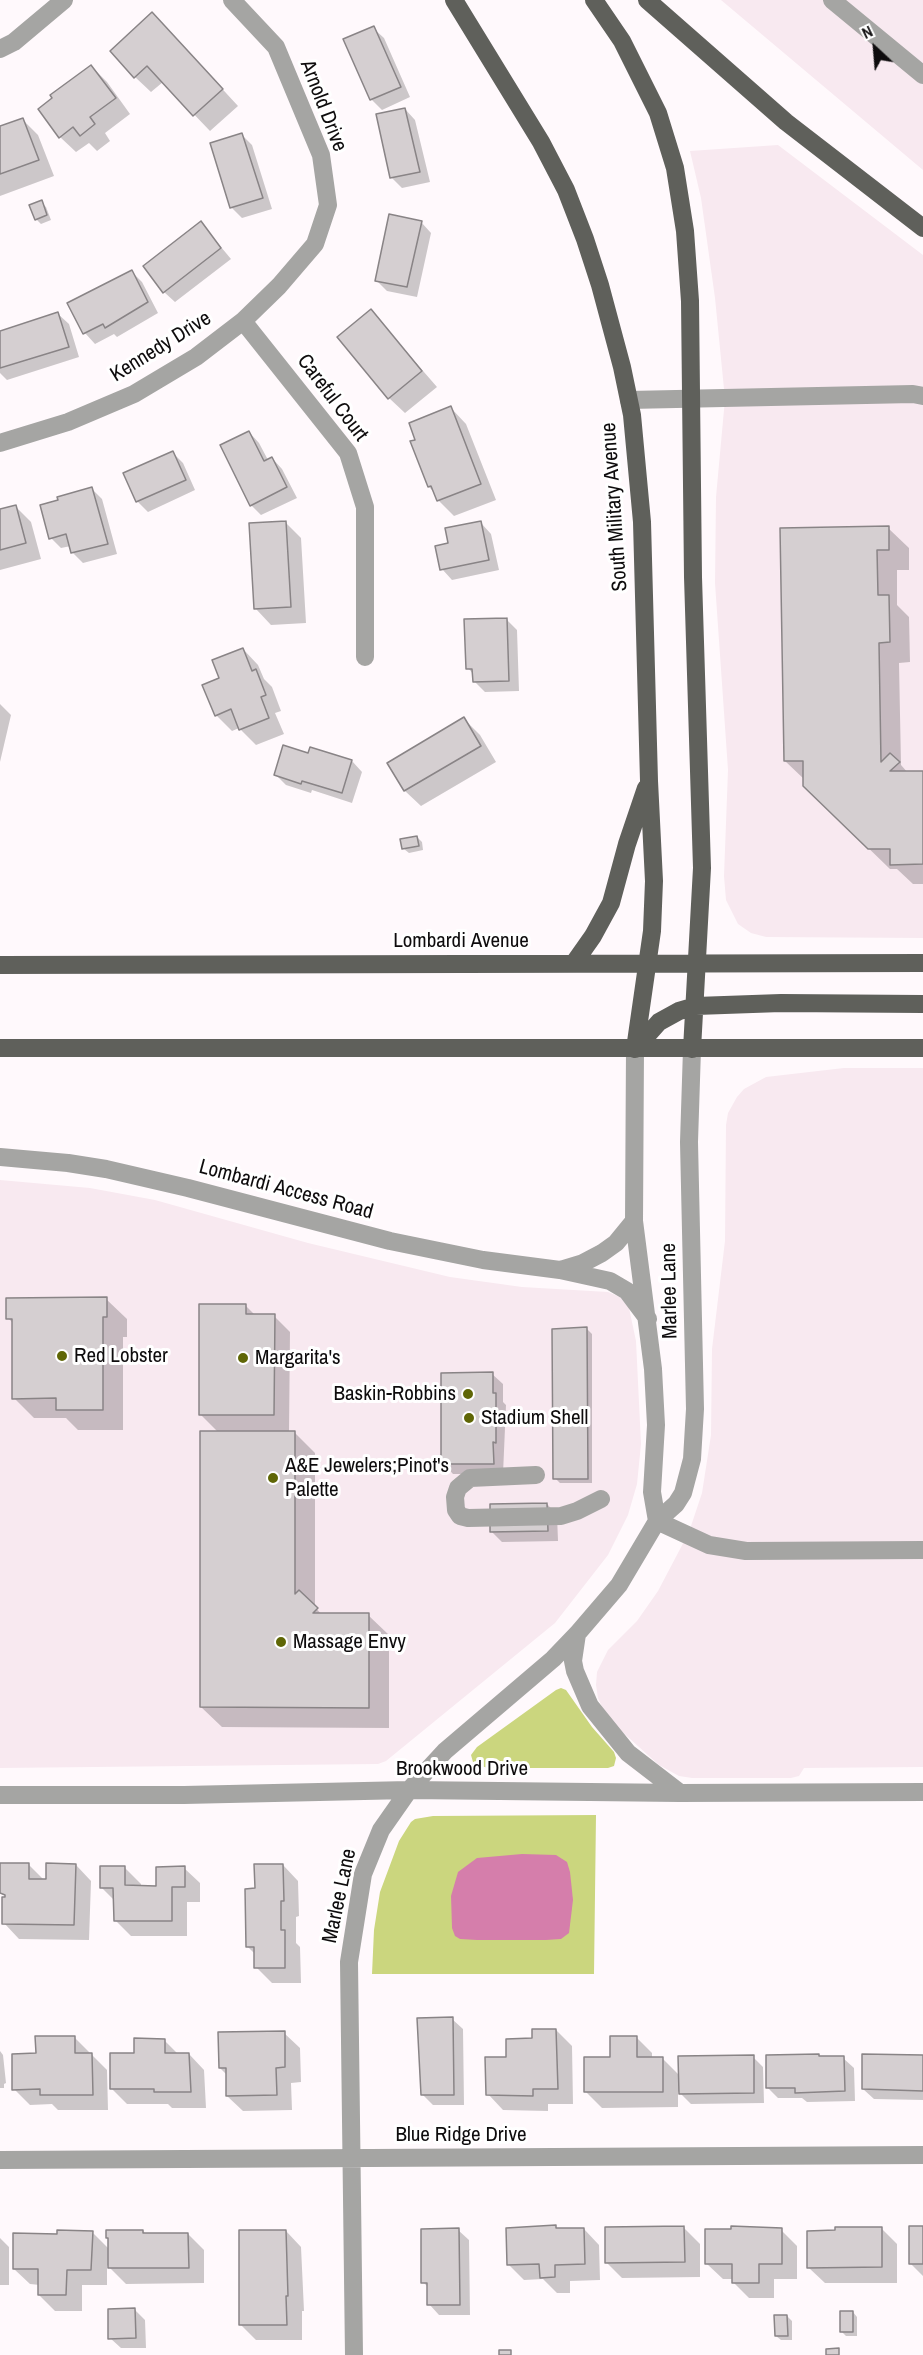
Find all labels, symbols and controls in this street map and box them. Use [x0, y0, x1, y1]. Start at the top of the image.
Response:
north arrow [845, 18, 905, 78]
text: N [858, 20, 876, 44]
street label: Arnold Drive [294, 57, 352, 155]
street label: Kennedy Drive [106, 306, 216, 388]
street label: Careful Court [291, 350, 373, 446]
street label: South Military Avenue [597, 422, 633, 592]
street label: Lombardi Avenue [393, 928, 529, 954]
street label: Lombardi Access Road [196, 1155, 376, 1225]
street label: Marlee Lane [657, 1243, 683, 1339]
place label: Red Lobster [74, 1343, 168, 1369]
place label: Margarita's [255, 1345, 341, 1371]
marker: Red Lobster [55, 1349, 69, 1363]
marker: Margarita's [236, 1351, 250, 1365]
place label: Baskin-Robbins [333, 1381, 456, 1407]
marker: Baskin-Robbins [461, 1387, 475, 1401]
place label: Stadium Shell [481, 1405, 588, 1431]
marker: Stadium Shell [462, 1411, 476, 1425]
place label: A&E Jewelers;Pinot's Palette [285, 1453, 449, 1503]
marker: A&E Jewelers;Pinot's Palette [266, 1471, 280, 1485]
place label: Massage Envy [293, 1629, 406, 1655]
marker: Massage Envy [274, 1635, 288, 1649]
street label: Brookwood Drive [396, 1756, 528, 1782]
street label: Marlee Lane [318, 1847, 362, 1945]
street label: Blue Ridge Drive [395, 2122, 527, 2148]

